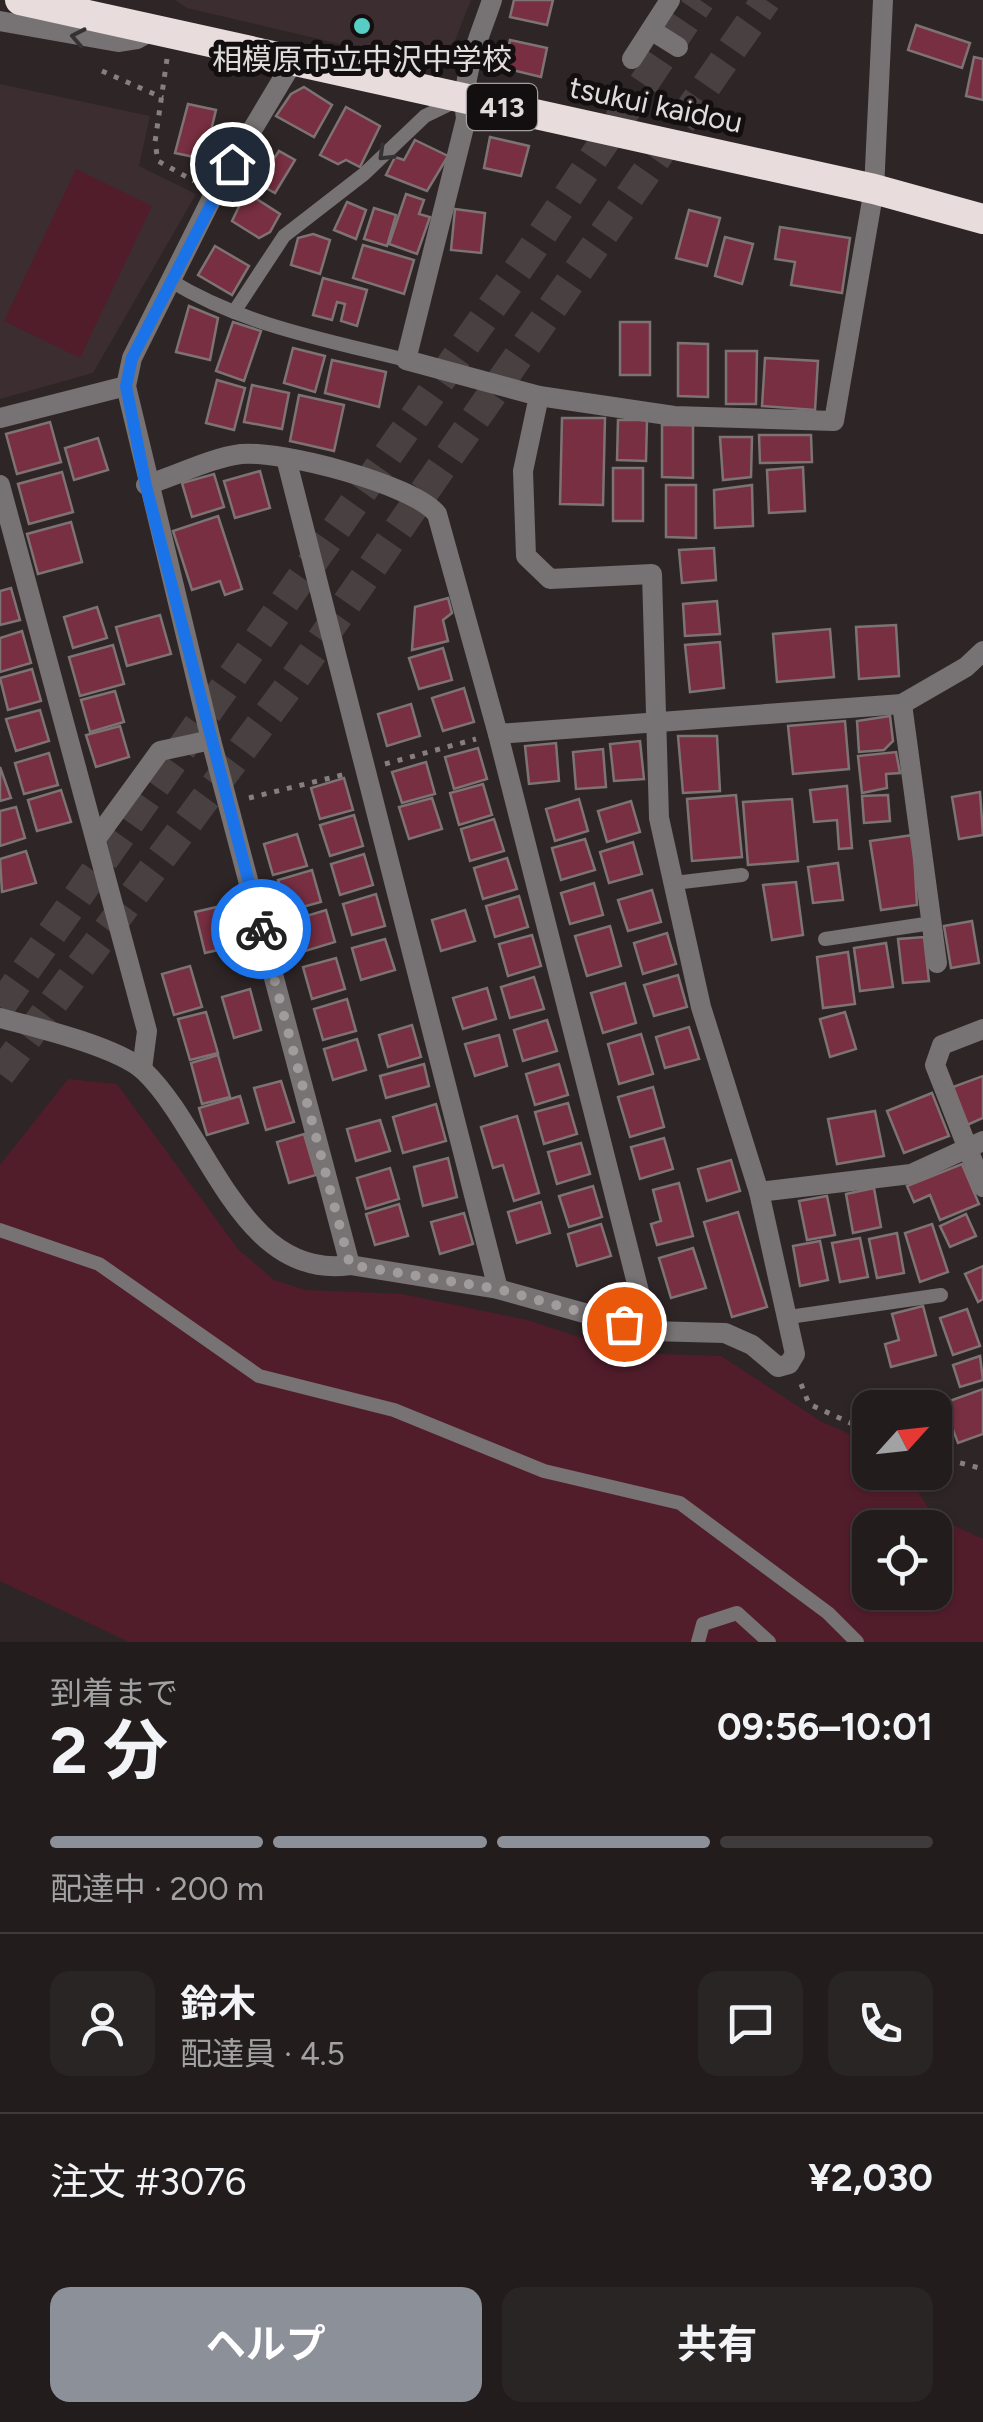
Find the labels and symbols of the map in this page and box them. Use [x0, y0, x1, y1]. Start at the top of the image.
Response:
marker: 相模原市立中沢中学校 [351, 15, 373, 37]
one-way arrow [70, 28, 87, 49]
place label: 相模原市立中沢中学校 [212, 41, 512, 78]
street label: tsukui kaidou [566, 68, 746, 141]
road number: 413 [467, 84, 537, 130]
pin [190, 122, 275, 207]
one-way arrow [378, 142, 397, 160]
courier [211, 879, 311, 979]
pin [582, 1282, 667, 1367]
north arrow [852, 1390, 952, 1490]

